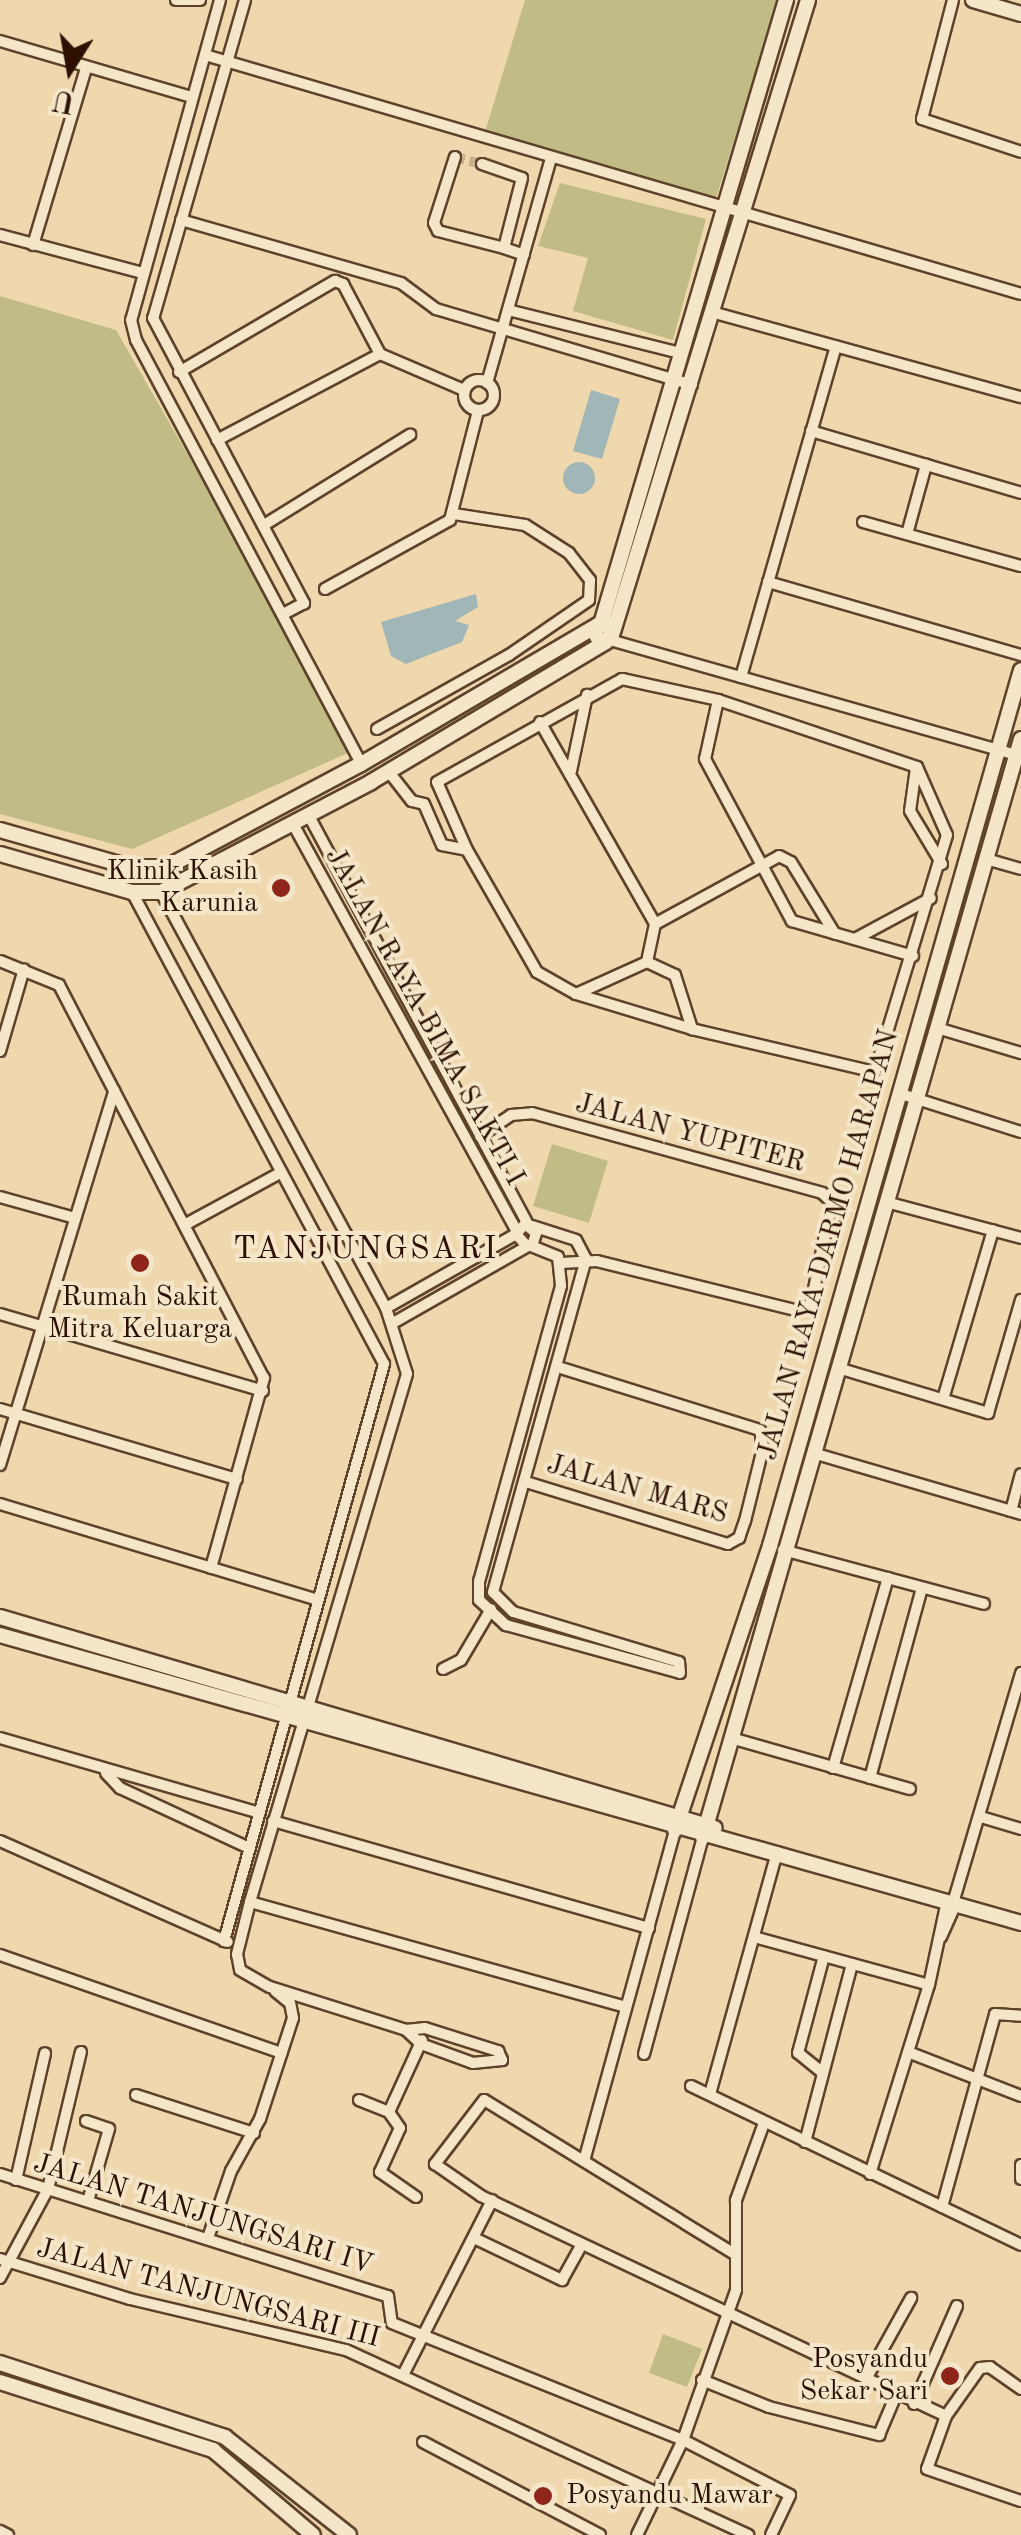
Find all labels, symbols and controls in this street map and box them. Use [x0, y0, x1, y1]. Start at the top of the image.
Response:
north arrow [20, 20, 120, 120]
text: U [51, 84, 78, 115]
street label: JALAN RAYA BIMA SAKTI I [317, 842, 531, 1192]
place label: Klinik Kasih Karunia [107, 855, 258, 921]
marker: Klinik Kasih Karunia [268, 875, 294, 901]
street label: JALAN RAYA DARMO HARAPAN [751, 1026, 907, 1464]
street label: JALAN YUPITER [572, 1087, 808, 1181]
district label: TANJUNGSARI [233, 1231, 499, 1269]
marker: Rumah Sakit Mitra Keluarga [127, 1250, 153, 1276]
place label: Rumah Sakit Mitra Keluarga [48, 1281, 232, 1347]
street label: JALAN MARS [543, 1448, 731, 1532]
street label: JALAN TANJUNGSARI IV [29, 2147, 377, 2283]
street label: JALAN TANJUNGSARI III [33, 2232, 383, 2356]
place label: Posyandu Sekar Sari [800, 2343, 928, 2409]
marker: Posyandu Sekar Sari [937, 2363, 963, 2389]
place label: Posyandu Mawar [566, 2479, 773, 2513]
marker: Posyandu Mawar [530, 2483, 556, 2509]

